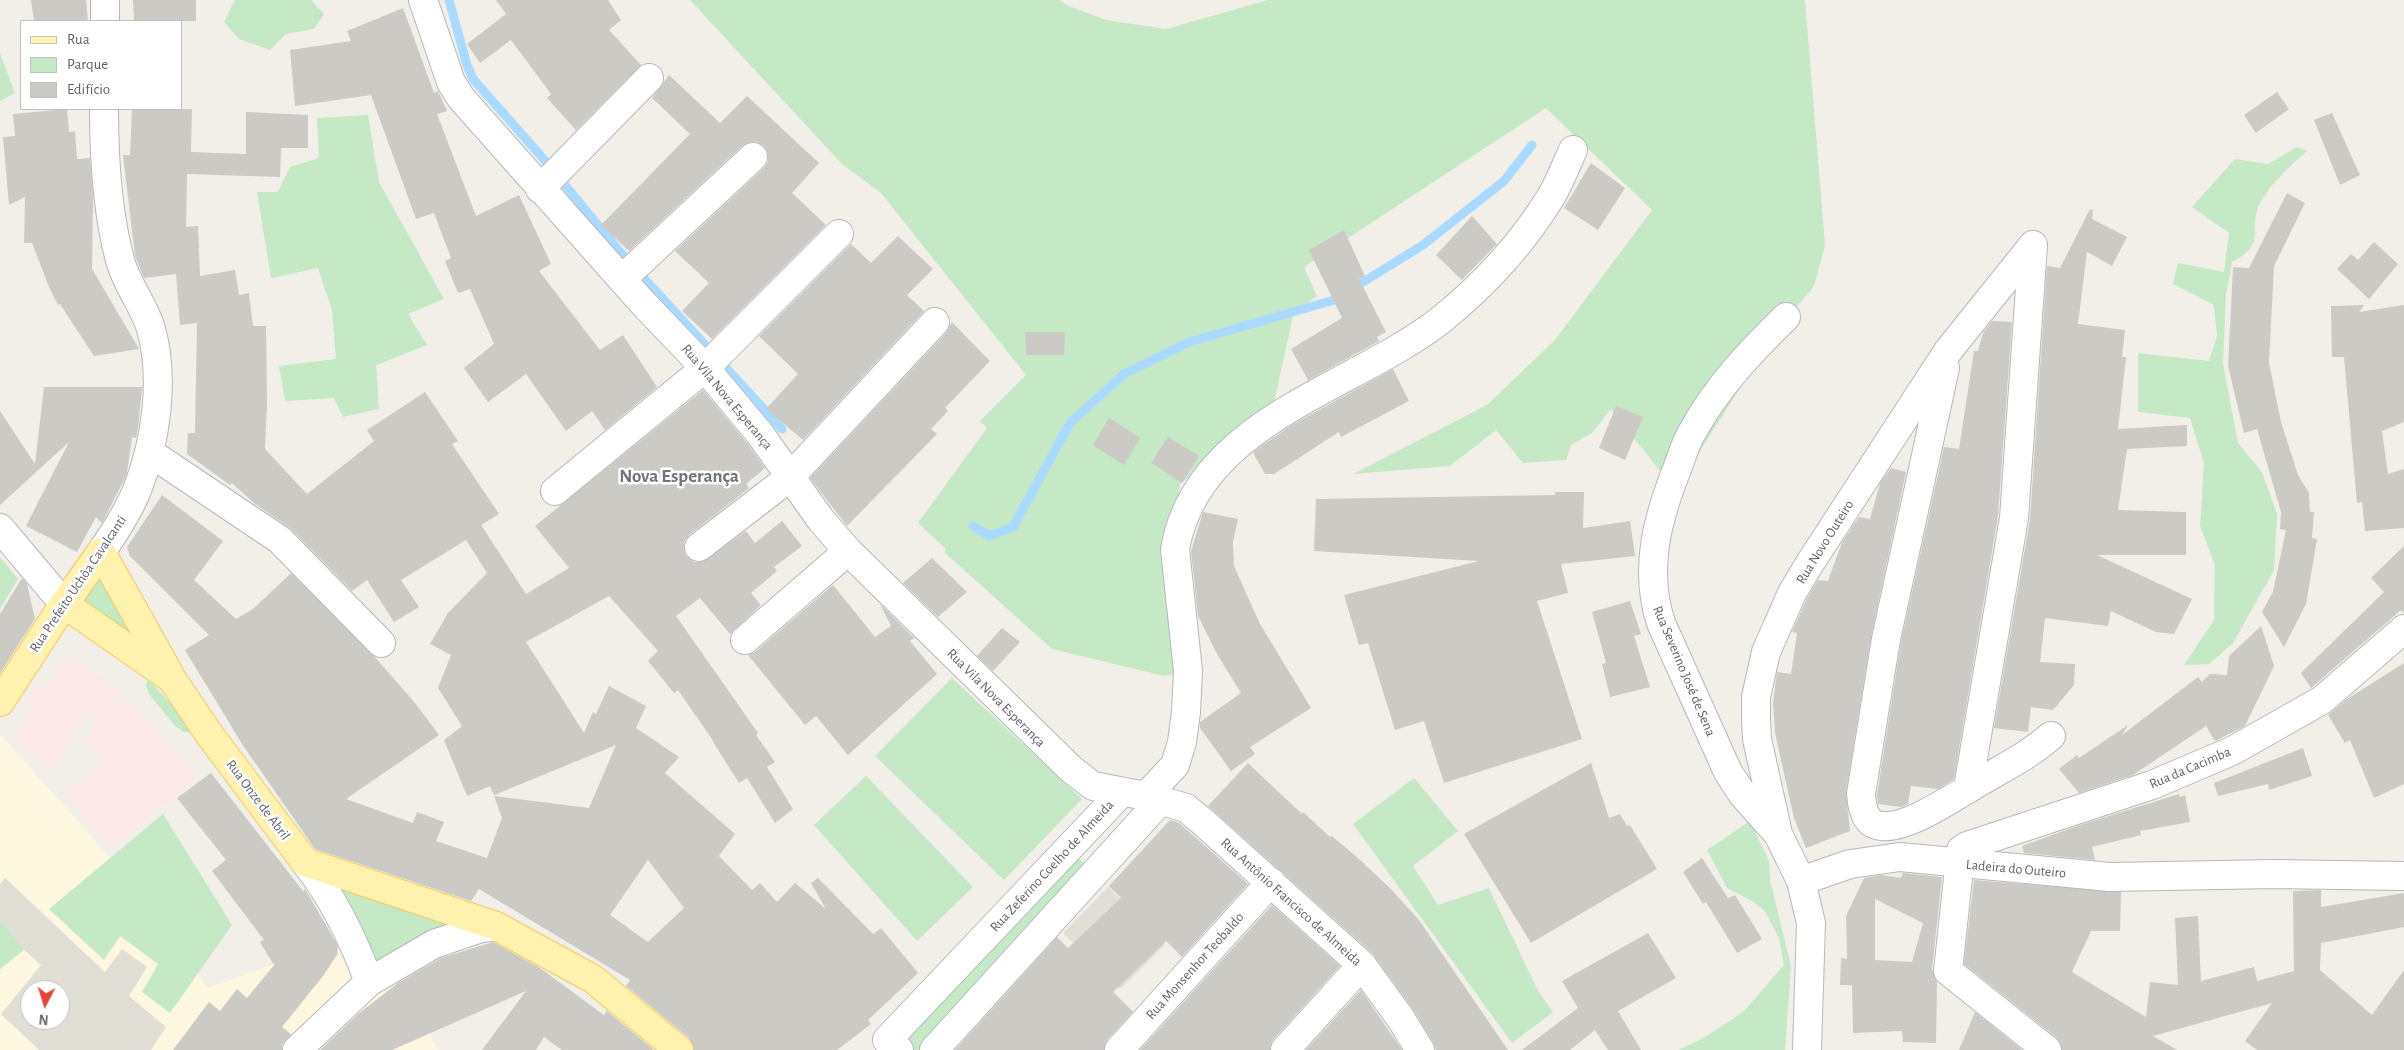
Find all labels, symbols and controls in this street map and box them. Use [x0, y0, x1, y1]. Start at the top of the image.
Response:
legend [20, 20, 182, 110]
text: Rua [67, 32, 90, 47]
text: Parque [67, 57, 108, 72]
text: Edifício [67, 82, 110, 97]
street label: Rua Vila Nova Esperança [678, 341, 776, 453]
district label: Nova Esperança [619, 465, 739, 487]
street label: Rua Novo Outeiro [1792, 497, 1858, 587]
street label: Rua Prefeito Uchôa Cavalcanti [26, 512, 130, 656]
street label: Rua Severino José de Sena [1649, 603, 1719, 739]
street label: Rua Vila Nova Esperança [943, 645, 1049, 751]
street label: Rua da Cacimba [2147, 743, 2233, 793]
street label: Rua Onze de Abril [222, 756, 294, 844]
street label: Rua Zeferino Coelho de Almeida [986, 797, 1118, 935]
street label: Rua Antônio Francisco de Almeida [1217, 834, 1365, 970]
street label: Ladeira do Outeiro [1965, 856, 2067, 882]
street label: Rua Monsenhor Teobaldo [1142, 909, 1248, 1023]
north arrow [20, 980, 70, 1030]
text: N [38, 1012, 49, 1026]

